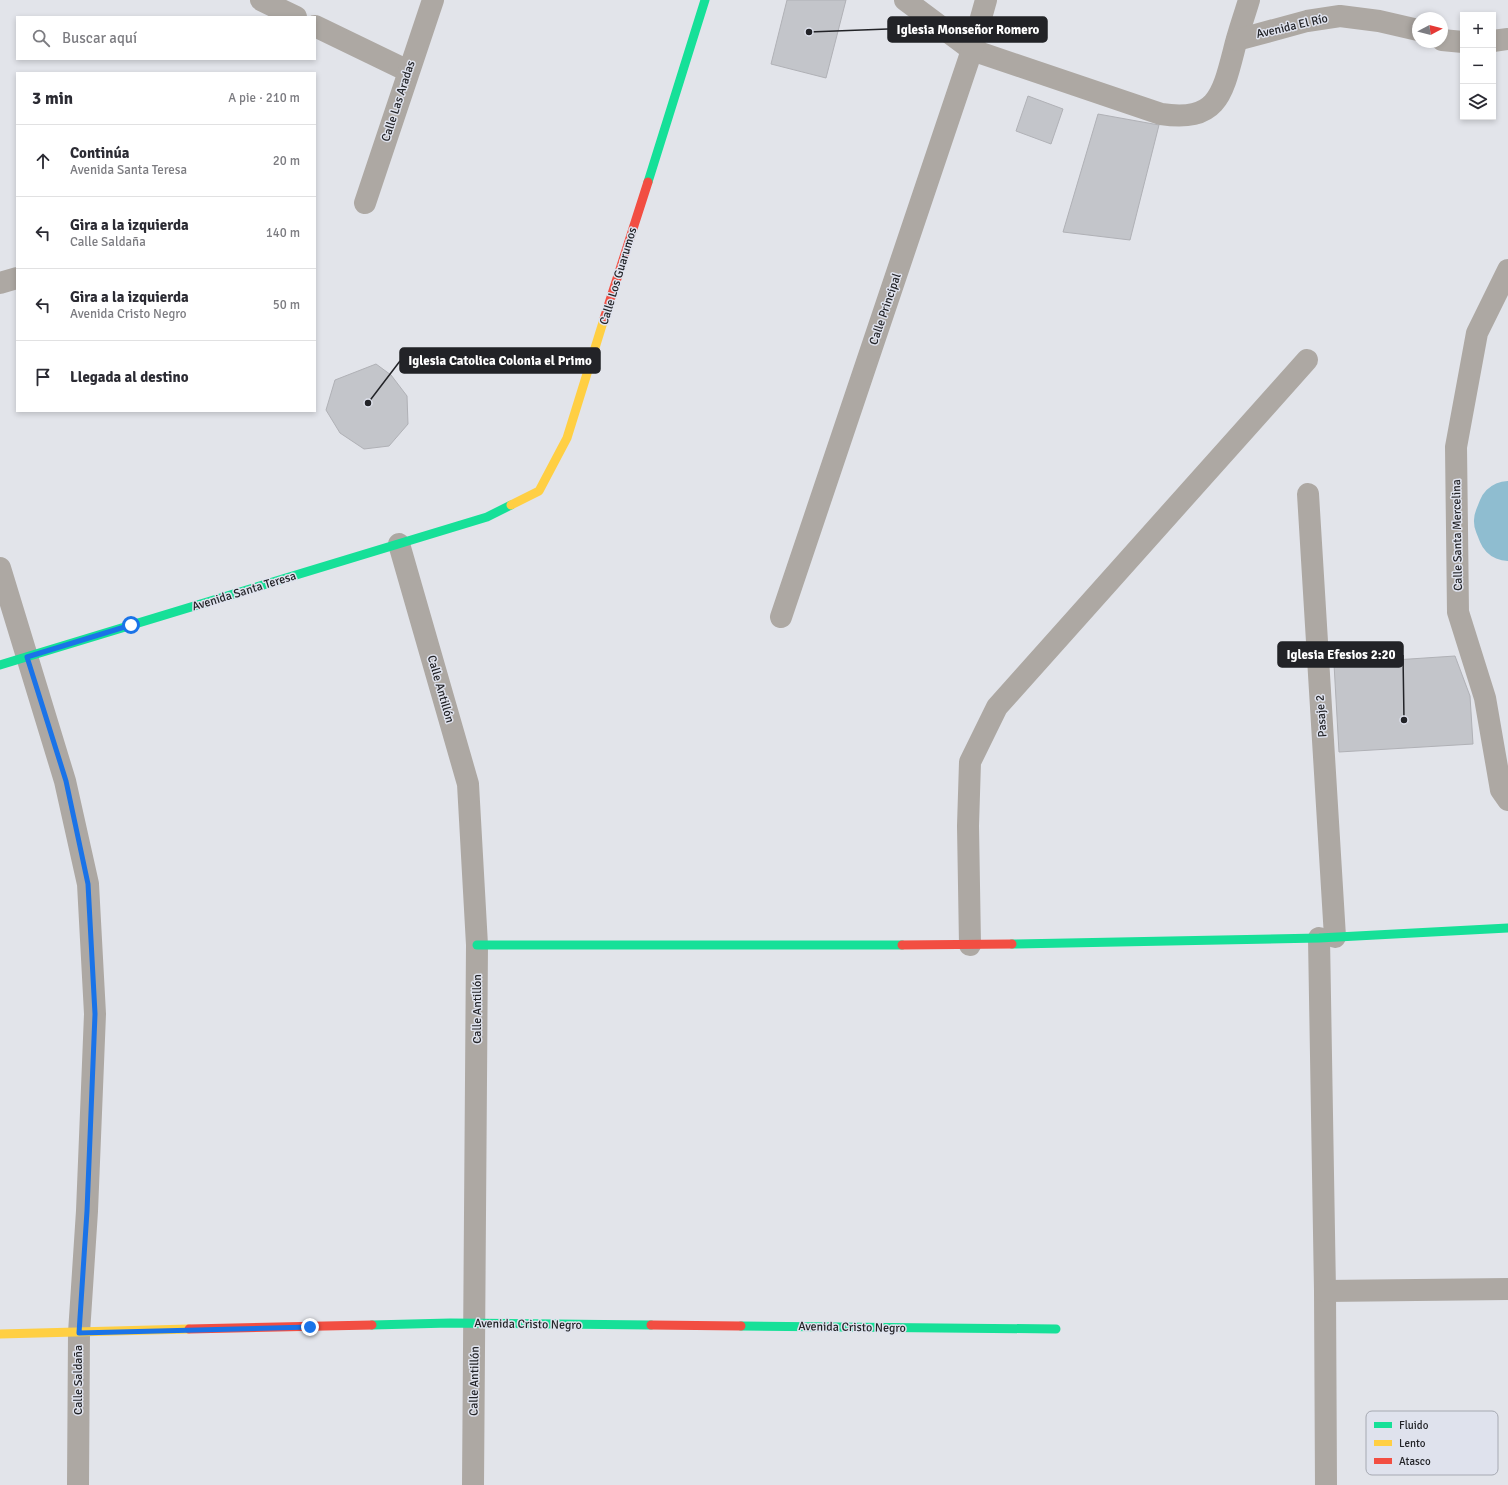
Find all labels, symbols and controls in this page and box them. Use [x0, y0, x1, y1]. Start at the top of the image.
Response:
street label: Avenida El Río [1255, 11, 1329, 42]
north arrow [1412, 12, 1448, 48]
map controls [1460, 12, 1496, 120]
button: + [1460, 12, 1496, 48]
search box [16, 16, 316, 60]
callout: Iglesia Monseñor Romero [888, 17, 1047, 42]
text: Iglesia Monseñor Romero [897, 22, 1040, 38]
icon: search [30, 27, 52, 49]
text: Buscar aquí [62, 29, 137, 47]
button: − [1460, 48, 1496, 84]
street label: Calle Las Aradas [378, 59, 419, 144]
button: layers [1460, 84, 1496, 120]
text: 3 min [32, 88, 73, 109]
text: A pie · 210 m [228, 90, 300, 106]
text: Continúa [70, 144, 129, 162]
icon: ahead [32, 150, 54, 172]
text: 20 m [273, 153, 300, 169]
text: Avenida Santa Teresa [70, 162, 187, 178]
text: Gira a la izquierda [70, 216, 189, 234]
icon: left [32, 222, 54, 244]
text: 140 m [266, 225, 300, 241]
street label: Calle Los Guarumos [597, 226, 640, 327]
text: Calle Saldaña [70, 234, 146, 250]
street label: Calle Principal [866, 271, 905, 347]
text: Gira a la izquierda [70, 288, 189, 306]
icon: left [32, 294, 54, 316]
text: 50 m [273, 297, 300, 313]
text: Avenida Cristo Negro [70, 306, 187, 322]
callout: Iglesia Catolica Colonia el Primo [400, 348, 600, 373]
text: Iglesia Catolica Colonia el Primo [408, 353, 592, 369]
icon: arrive [32, 366, 54, 388]
text: Llegada al destino [70, 368, 189, 386]
street label: Calle Santa Mercelina [1449, 479, 1466, 591]
street label: Avenida Santa Teresa [190, 569, 298, 614]
route start [122, 616, 140, 634]
callout: Iglesia Efesios 2:20 [1278, 642, 1403, 667]
text: Iglesia Efesios 2:20 [1286, 647, 1396, 663]
street label: Calle Antillón [424, 654, 457, 725]
street label: Pasaje 2 [1313, 694, 1330, 738]
street label: Calle Antillón [470, 974, 485, 1044]
street label: Avenida Cristo Negro [474, 1316, 582, 1333]
route end [301, 1318, 319, 1336]
street label: Avenida Cristo Negro [798, 1319, 906, 1336]
street label: Calle Saldaña [71, 1345, 86, 1415]
street label: Calle Antillón [466, 1346, 483, 1416]
legend [1366, 1411, 1498, 1475]
text: Fluido [1399, 1419, 1429, 1432]
text: Lento [1399, 1437, 1426, 1450]
text: Atasco [1399, 1455, 1431, 1468]

